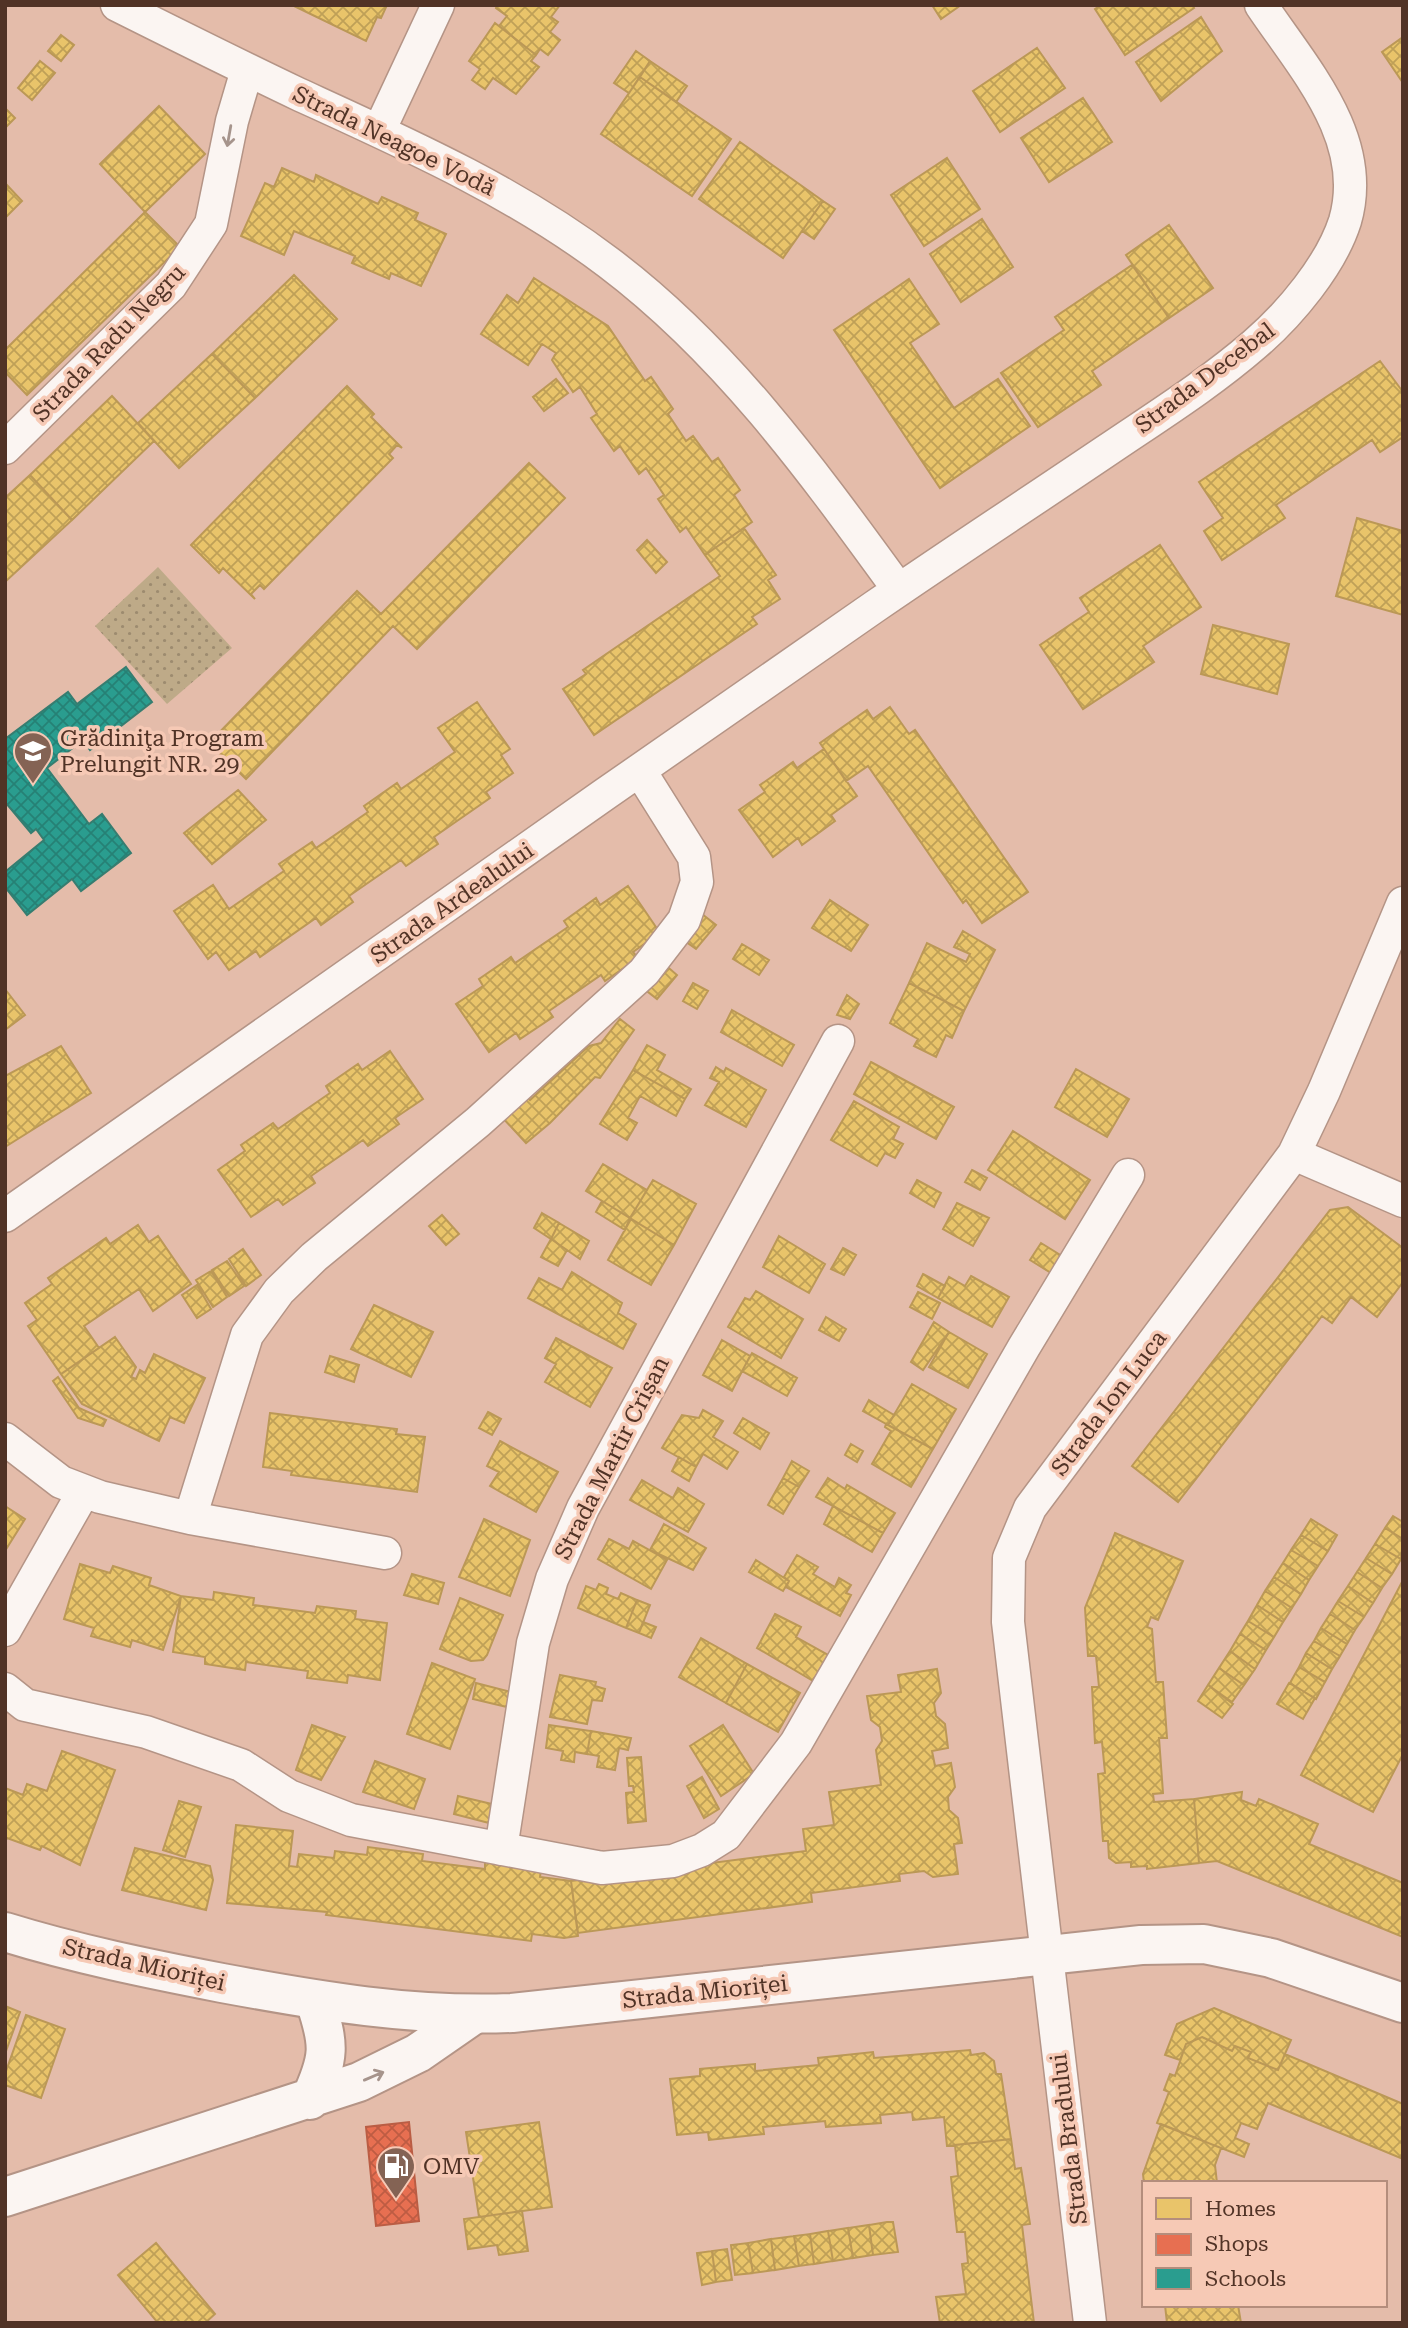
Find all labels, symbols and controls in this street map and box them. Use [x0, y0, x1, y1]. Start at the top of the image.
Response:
street label: Strada Neagoe Vodă [288, 80, 500, 202]
one-way arrow [222, 124, 235, 147]
street label: Strada Radu Negru [27, 259, 191, 427]
street label: Strada Decebal [1130, 317, 1280, 439]
place label: Grădiniţa Program Prelungit NR. 29 [60, 725, 264, 778]
school or university icon: Grădiniţa Program Prelungit NR. 29 [12, 730, 54, 785]
street label: Strada Ardealului [365, 837, 539, 969]
street label: Strada Ion Luca [1046, 1325, 1173, 1481]
street label: Strada Martir Crișan [549, 1352, 676, 1564]
street label: Strada Mioriței [60, 1933, 228, 1998]
street label: Strada Mioriței [621, 1970, 789, 2015]
street label: Strada Bradului [1045, 2052, 1093, 2226]
one-way arrow [362, 2068, 384, 2081]
fuel station icon: OMV [375, 2145, 417, 2200]
place label: OMV [423, 2153, 479, 2180]
legend [1142, 2181, 1387, 2307]
text: Homes [1205, 2197, 1276, 2221]
text: Shops [1205, 2232, 1268, 2256]
text: Schools [1205, 2267, 1286, 2291]

